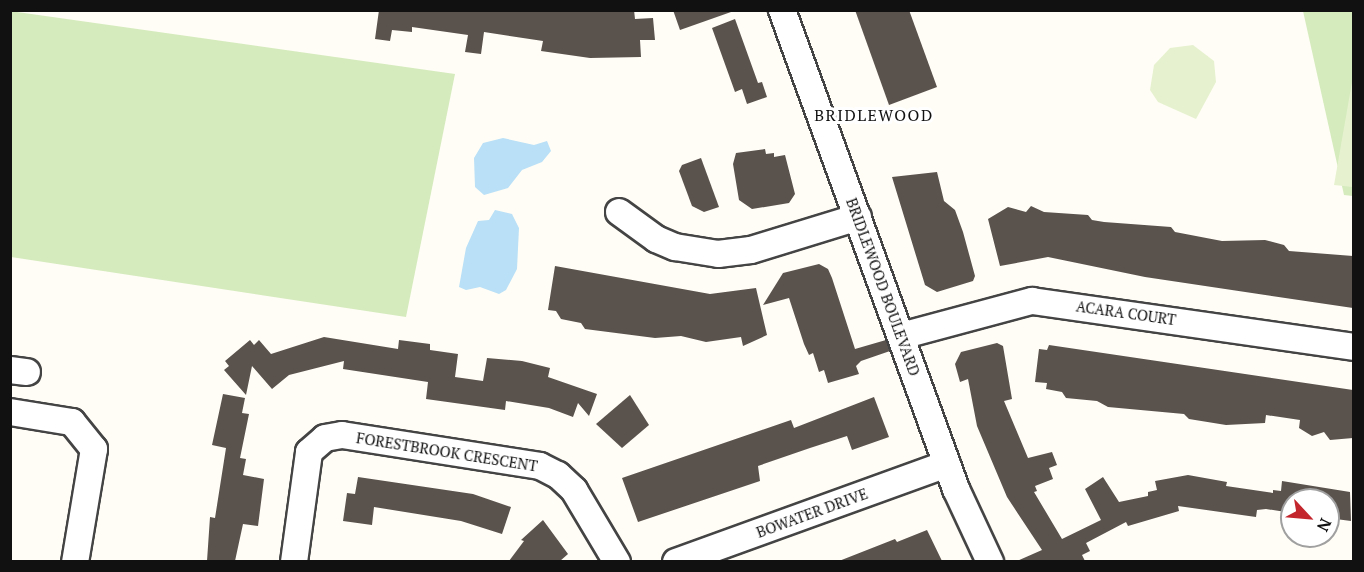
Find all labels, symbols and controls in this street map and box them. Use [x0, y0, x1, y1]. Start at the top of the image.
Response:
district label: BRIDLEWOOD [814, 105, 934, 125]
street label: BRIDLEWOOD BOULEVARD [842, 196, 924, 378]
street label: ACARA COURT [1075, 297, 1177, 329]
street label: FORESTBROOK CRESCENT [355, 429, 539, 475]
street label: BOWATER DRIVE [754, 485, 870, 541]
north arrow [1280, 488, 1340, 548]
text: N [1312, 515, 1337, 535]

